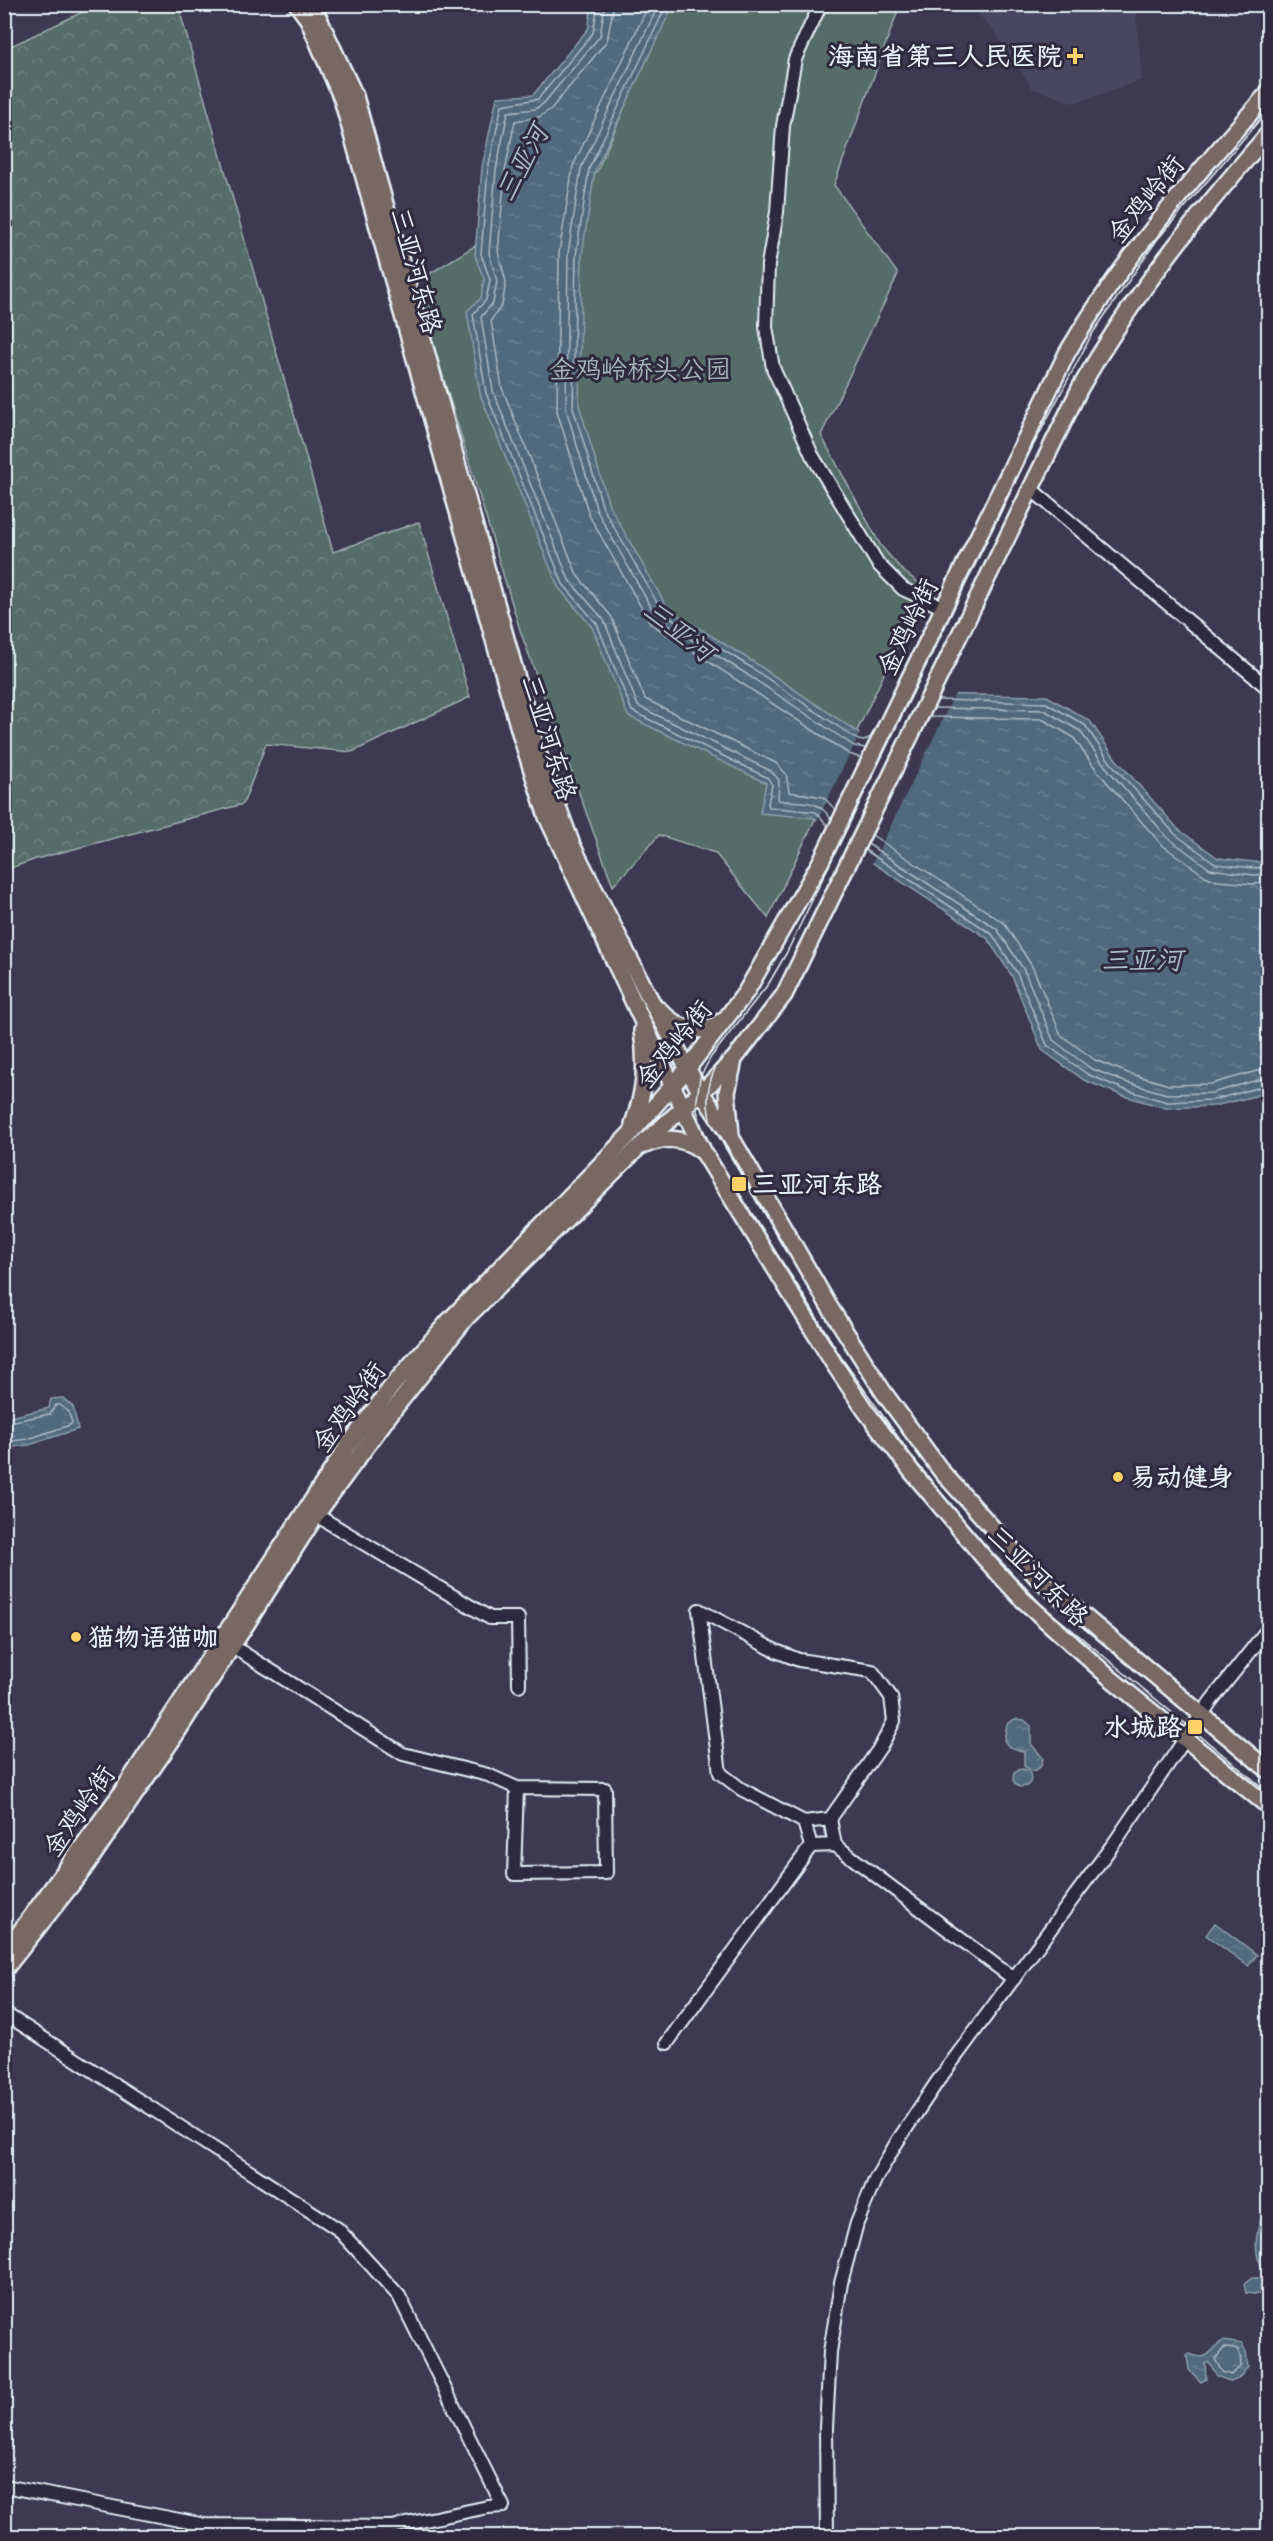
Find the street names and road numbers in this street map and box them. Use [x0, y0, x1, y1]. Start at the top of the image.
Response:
street label: 金鸡岭街 [1100, 148, 1192, 250]
street label: 三亚河东路 [383, 204, 449, 338]
street label: 金鸡岭街 [870, 573, 946, 681]
street label: 三亚河东路 [514, 671, 584, 805]
street label: 金鸡岭街 [628, 993, 720, 1095]
street label: 金鸡岭街 [305, 1355, 393, 1459]
street label: 三亚河东路 [980, 1518, 1096, 1634]
street label: 金鸡岭街 [36, 1759, 122, 1863]

